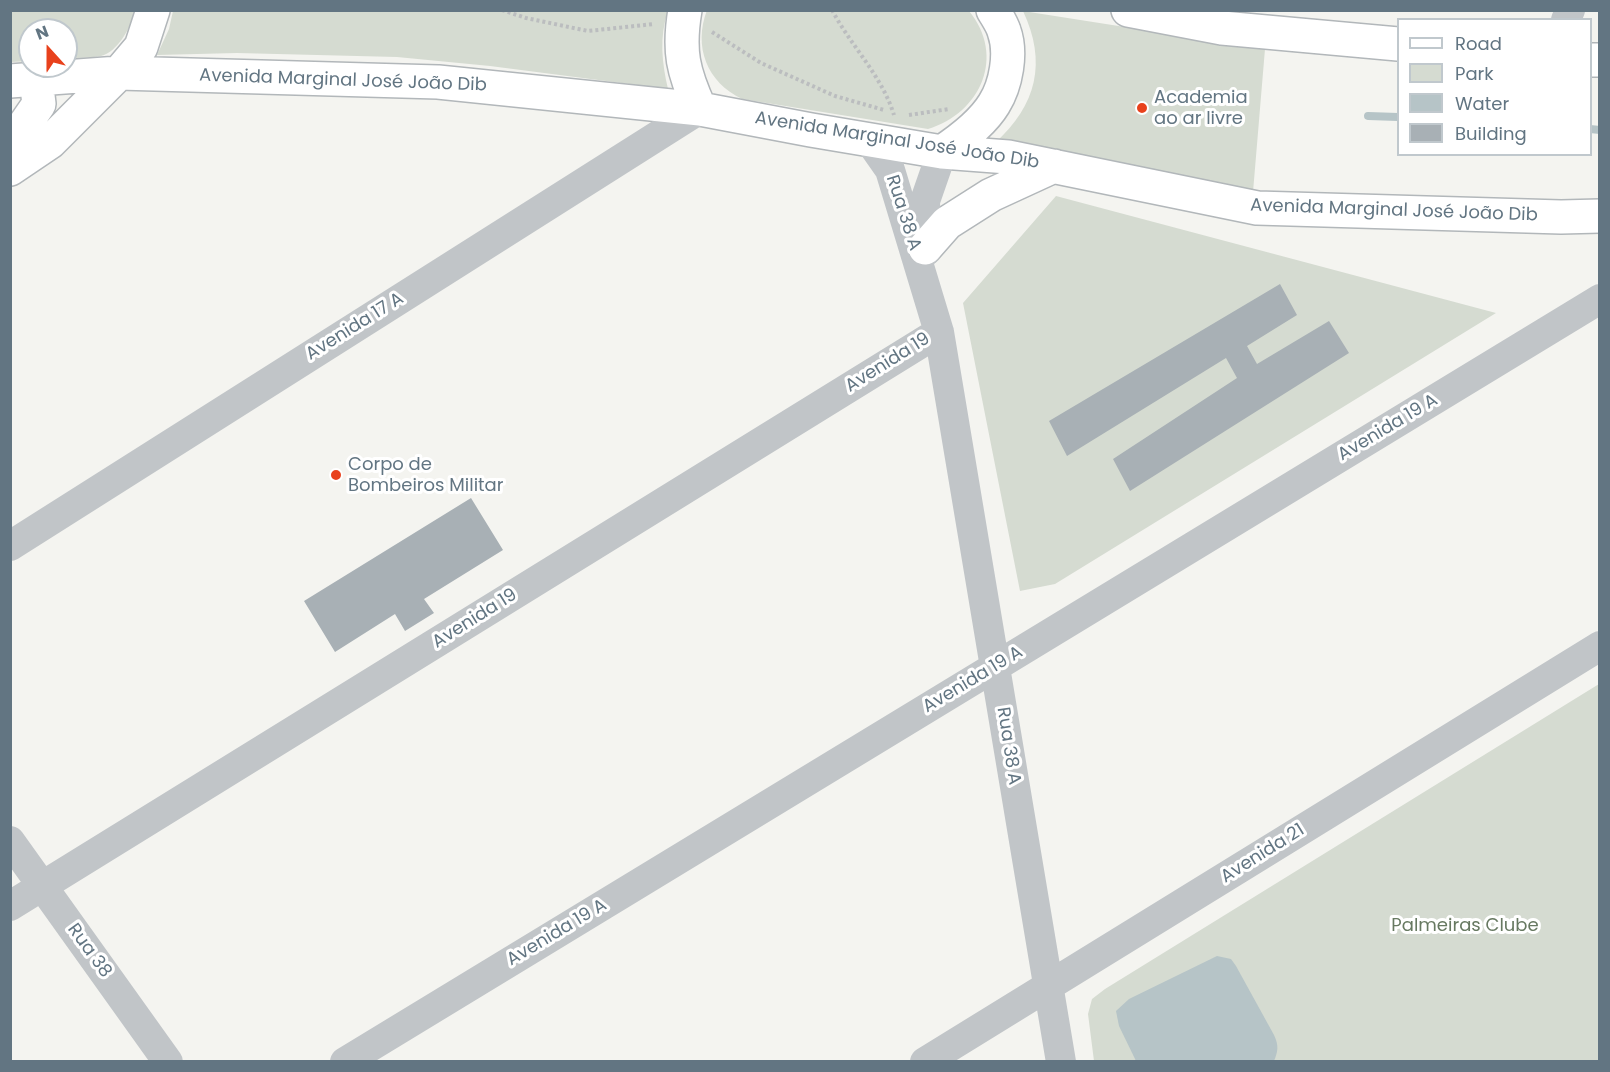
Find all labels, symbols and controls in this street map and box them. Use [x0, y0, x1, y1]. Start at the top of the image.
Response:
north arrow [18, 18, 78, 78]
legend [1397, 18, 1592, 156]
text: N [32, 20, 52, 45]
text: Road [1455, 31, 1502, 56]
text: Park [1455, 61, 1494, 86]
street label: Avenida Marginal José João Dib [199, 65, 487, 97]
place label: Academia ao ar livre [1154, 87, 1248, 130]
text: Water [1455, 91, 1509, 116]
marker: Academia ao ar livre [1135, 101, 1149, 115]
street label: Avenida Marginal José João Dib [753, 108, 1041, 174]
text: Building [1455, 121, 1527, 146]
street label: Rua 38 A [881, 172, 925, 254]
street label: Avenida Marginal José João Dib [1250, 195, 1538, 227]
street label: Avenida 17 A [302, 288, 408, 366]
street label: Avenida 19 [842, 329, 934, 397]
street label: Avenida 19 A [1334, 390, 1442, 466]
place label: Corpo de Bombeiros Militar [348, 454, 504, 496]
marker: Corpo de Bombeiros Militar [329, 468, 343, 482]
street label: Avenida 19 [429, 585, 521, 653]
street label: Avenida 19 A [919, 642, 1027, 718]
street label: Rua 38 A [991, 706, 1025, 786]
street label: Avenida 21 [1217, 820, 1309, 888]
street label: Avenida 19 A [503, 895, 611, 971]
park label: Palmeiras Clube [1391, 915, 1539, 937]
street label: Rua 38 [62, 920, 116, 982]

